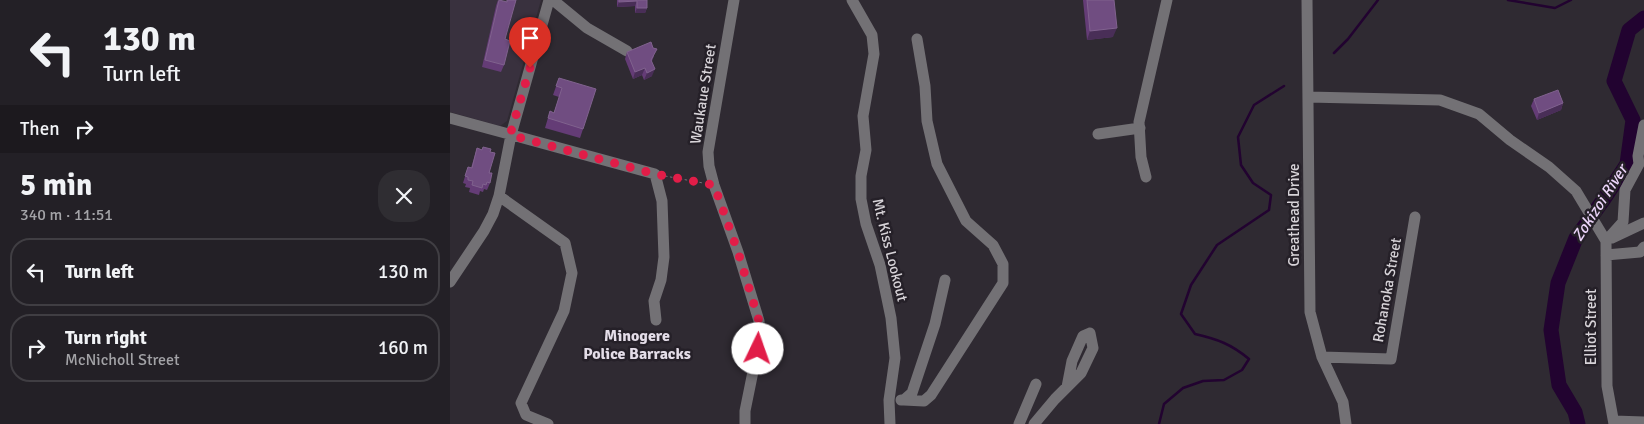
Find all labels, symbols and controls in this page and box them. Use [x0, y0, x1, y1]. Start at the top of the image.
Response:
text: 130 m [103, 17, 196, 60]
pin [509, 17, 551, 68]
icon: left [20, 20, 85, 85]
icon: arrive [516, 24, 544, 52]
street label: Waukaue Street [686, 43, 720, 145]
text: Turn left [103, 60, 181, 87]
icon: right [70, 115, 98, 143]
text: Then [20, 117, 60, 141]
water label: Zokizoi River [1568, 159, 1633, 245]
street label: Greathead Drive [1285, 163, 1303, 267]
text: 5 min [20, 167, 92, 204]
button: close [378, 170, 430, 222]
street label: Mt. Kiss Lookout [868, 197, 912, 303]
text: 340 m · 11:51 [20, 205, 113, 225]
street label: Rohanoka Street [1369, 236, 1405, 344]
icon: left [22, 258, 50, 286]
text: Turn left [65, 260, 134, 284]
text: 130 m [378, 260, 428, 284]
street label: Elliot Street [1582, 289, 1600, 365]
position arrow [731, 322, 783, 374]
text: Turn right [65, 326, 147, 350]
district label: Minogere Police Barracks [583, 326, 691, 364]
icon: right [22, 334, 50, 362]
text: 160 m [378, 336, 428, 360]
text: McNicholl Street [65, 350, 180, 370]

